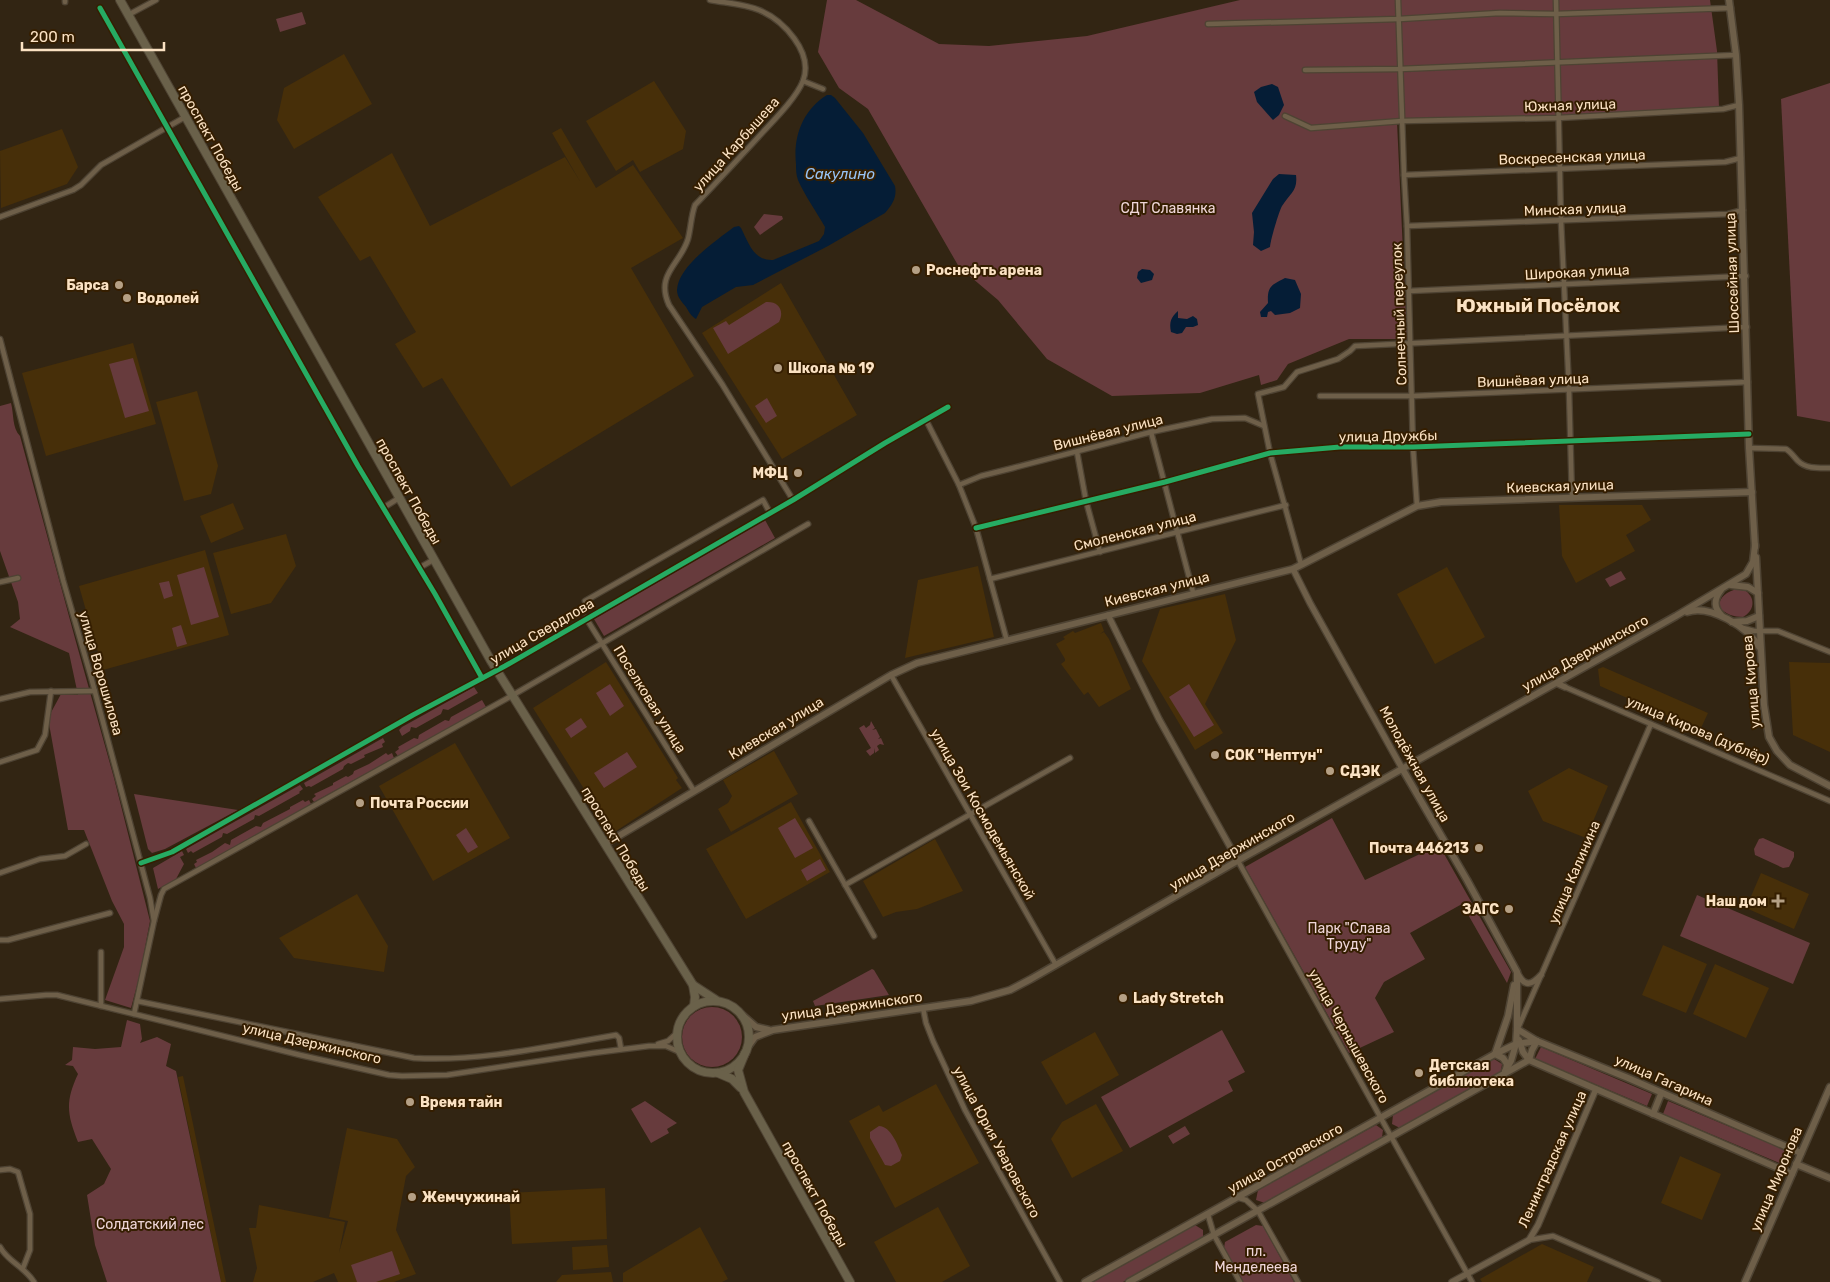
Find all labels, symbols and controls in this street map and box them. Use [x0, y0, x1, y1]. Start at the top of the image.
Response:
scale bar [22, 20, 165, 52]
text: 200 m [30, 28, 75, 46]
street label: проспект Победы [174, 82, 247, 194]
street label: улица Карбышева [689, 94, 783, 195]
street label: Южная улица [1524, 95, 1616, 116]
street label: Воскресенская улица [1498, 146, 1646, 169]
water label: Сакулино [805, 165, 875, 183]
street label: Минская улица [1524, 199, 1627, 220]
park label: СДТ Славянка [1120, 200, 1216, 217]
street label: Шоссейная улица [1722, 212, 1743, 334]
street label: Солнечный переулок [1388, 242, 1410, 386]
street label: Широкая улица [1524, 261, 1630, 284]
place label: Роснефть арена [926, 262, 1042, 279]
marker: Роснефть арена [910, 264, 922, 276]
place label: Барса [66, 277, 109, 294]
marker: Барса [113, 279, 125, 291]
place label: Водолей [137, 290, 199, 307]
marker: Водолей [121, 292, 133, 304]
district label: Южный Посёлок [1456, 294, 1621, 317]
place label: Школа № 19 [788, 360, 874, 377]
marker: Школа № 19 [772, 362, 784, 374]
street label: Вишнёвая улица [1477, 370, 1589, 391]
street label: Вишнёвая улица [1052, 411, 1165, 454]
street label: улица Дружбы [1339, 427, 1437, 446]
street label: проспект Победы [372, 435, 445, 547]
place label: МФЦ [752, 465, 788, 482]
marker: МФЦ [792, 467, 804, 479]
street label: Киевская улица [1506, 476, 1614, 497]
street label: Смоленская улица [1072, 508, 1198, 555]
street label: Киевская улица [1103, 568, 1211, 611]
street label: улица Свердлова [487, 595, 597, 668]
street label: улица Ворошилова [75, 609, 126, 737]
street label: улица Дзержинского [1519, 612, 1651, 695]
street label: улица Кирова [1739, 635, 1764, 729]
street label: Поселковая улица [610, 642, 690, 756]
street label: Киевская улица [726, 693, 827, 763]
street label: улица Кирова (дублёр) [1624, 693, 1772, 768]
street label: Молодёжная улица [1376, 703, 1454, 825]
street label: улица Зои Космодемьянской [927, 726, 1039, 903]
place label: СОК "Нептун" [1225, 747, 1323, 764]
marker: СОК "Нептун" [1209, 749, 1221, 761]
place label: СДЭК [1340, 763, 1380, 780]
marker: СДЭК [1324, 765, 1336, 777]
street label: проспект Победы [578, 784, 653, 895]
place label: Почта России [370, 795, 469, 812]
marker: Почта России [354, 797, 366, 809]
street label: улица Дзержинского [1166, 809, 1298, 894]
street label: улица Калинина [1545, 818, 1604, 926]
place label: Почта 446213 [1369, 840, 1469, 857]
marker: Почта 446213 [1473, 842, 1485, 854]
place label: Наш дом [1706, 893, 1767, 910]
marker: Наш дом [1771, 894, 1785, 908]
place label: ЗАГС [1462, 901, 1499, 918]
marker: ЗАГС [1503, 903, 1515, 915]
park label: Парк "Слава Труду" [1308, 920, 1391, 953]
street label: улица Чернышевского [1305, 966, 1393, 1106]
street label: улица Дзержинского [781, 988, 924, 1025]
place label: Lady Stretch [1133, 990, 1224, 1007]
marker: Lady Stretch [1117, 992, 1129, 1004]
street label: улица Дзержинского [241, 1019, 383, 1068]
street label: улица Гагарина [1612, 1051, 1716, 1110]
place label: Детская библиотека [1429, 1057, 1514, 1090]
street label: улица Юрия Уваровского [949, 1064, 1044, 1221]
marker: Детская библиотека [1413, 1067, 1425, 1079]
street label: Ленинградская улица [1515, 1088, 1590, 1230]
place label: Время тайн [420, 1094, 502, 1111]
marker: Время тайн [404, 1096, 416, 1108]
street label: улица Островского [1225, 1120, 1346, 1197]
street label: улица Миронова [1747, 1124, 1806, 1234]
street label: проспект Победы [778, 1138, 851, 1250]
place label: Жемчужинай [422, 1189, 520, 1206]
marker: Жемчужинай [406, 1191, 418, 1203]
park label: Солдатский лес [96, 1216, 204, 1233]
park label: пл. Менделеева [1214, 1243, 1298, 1276]

